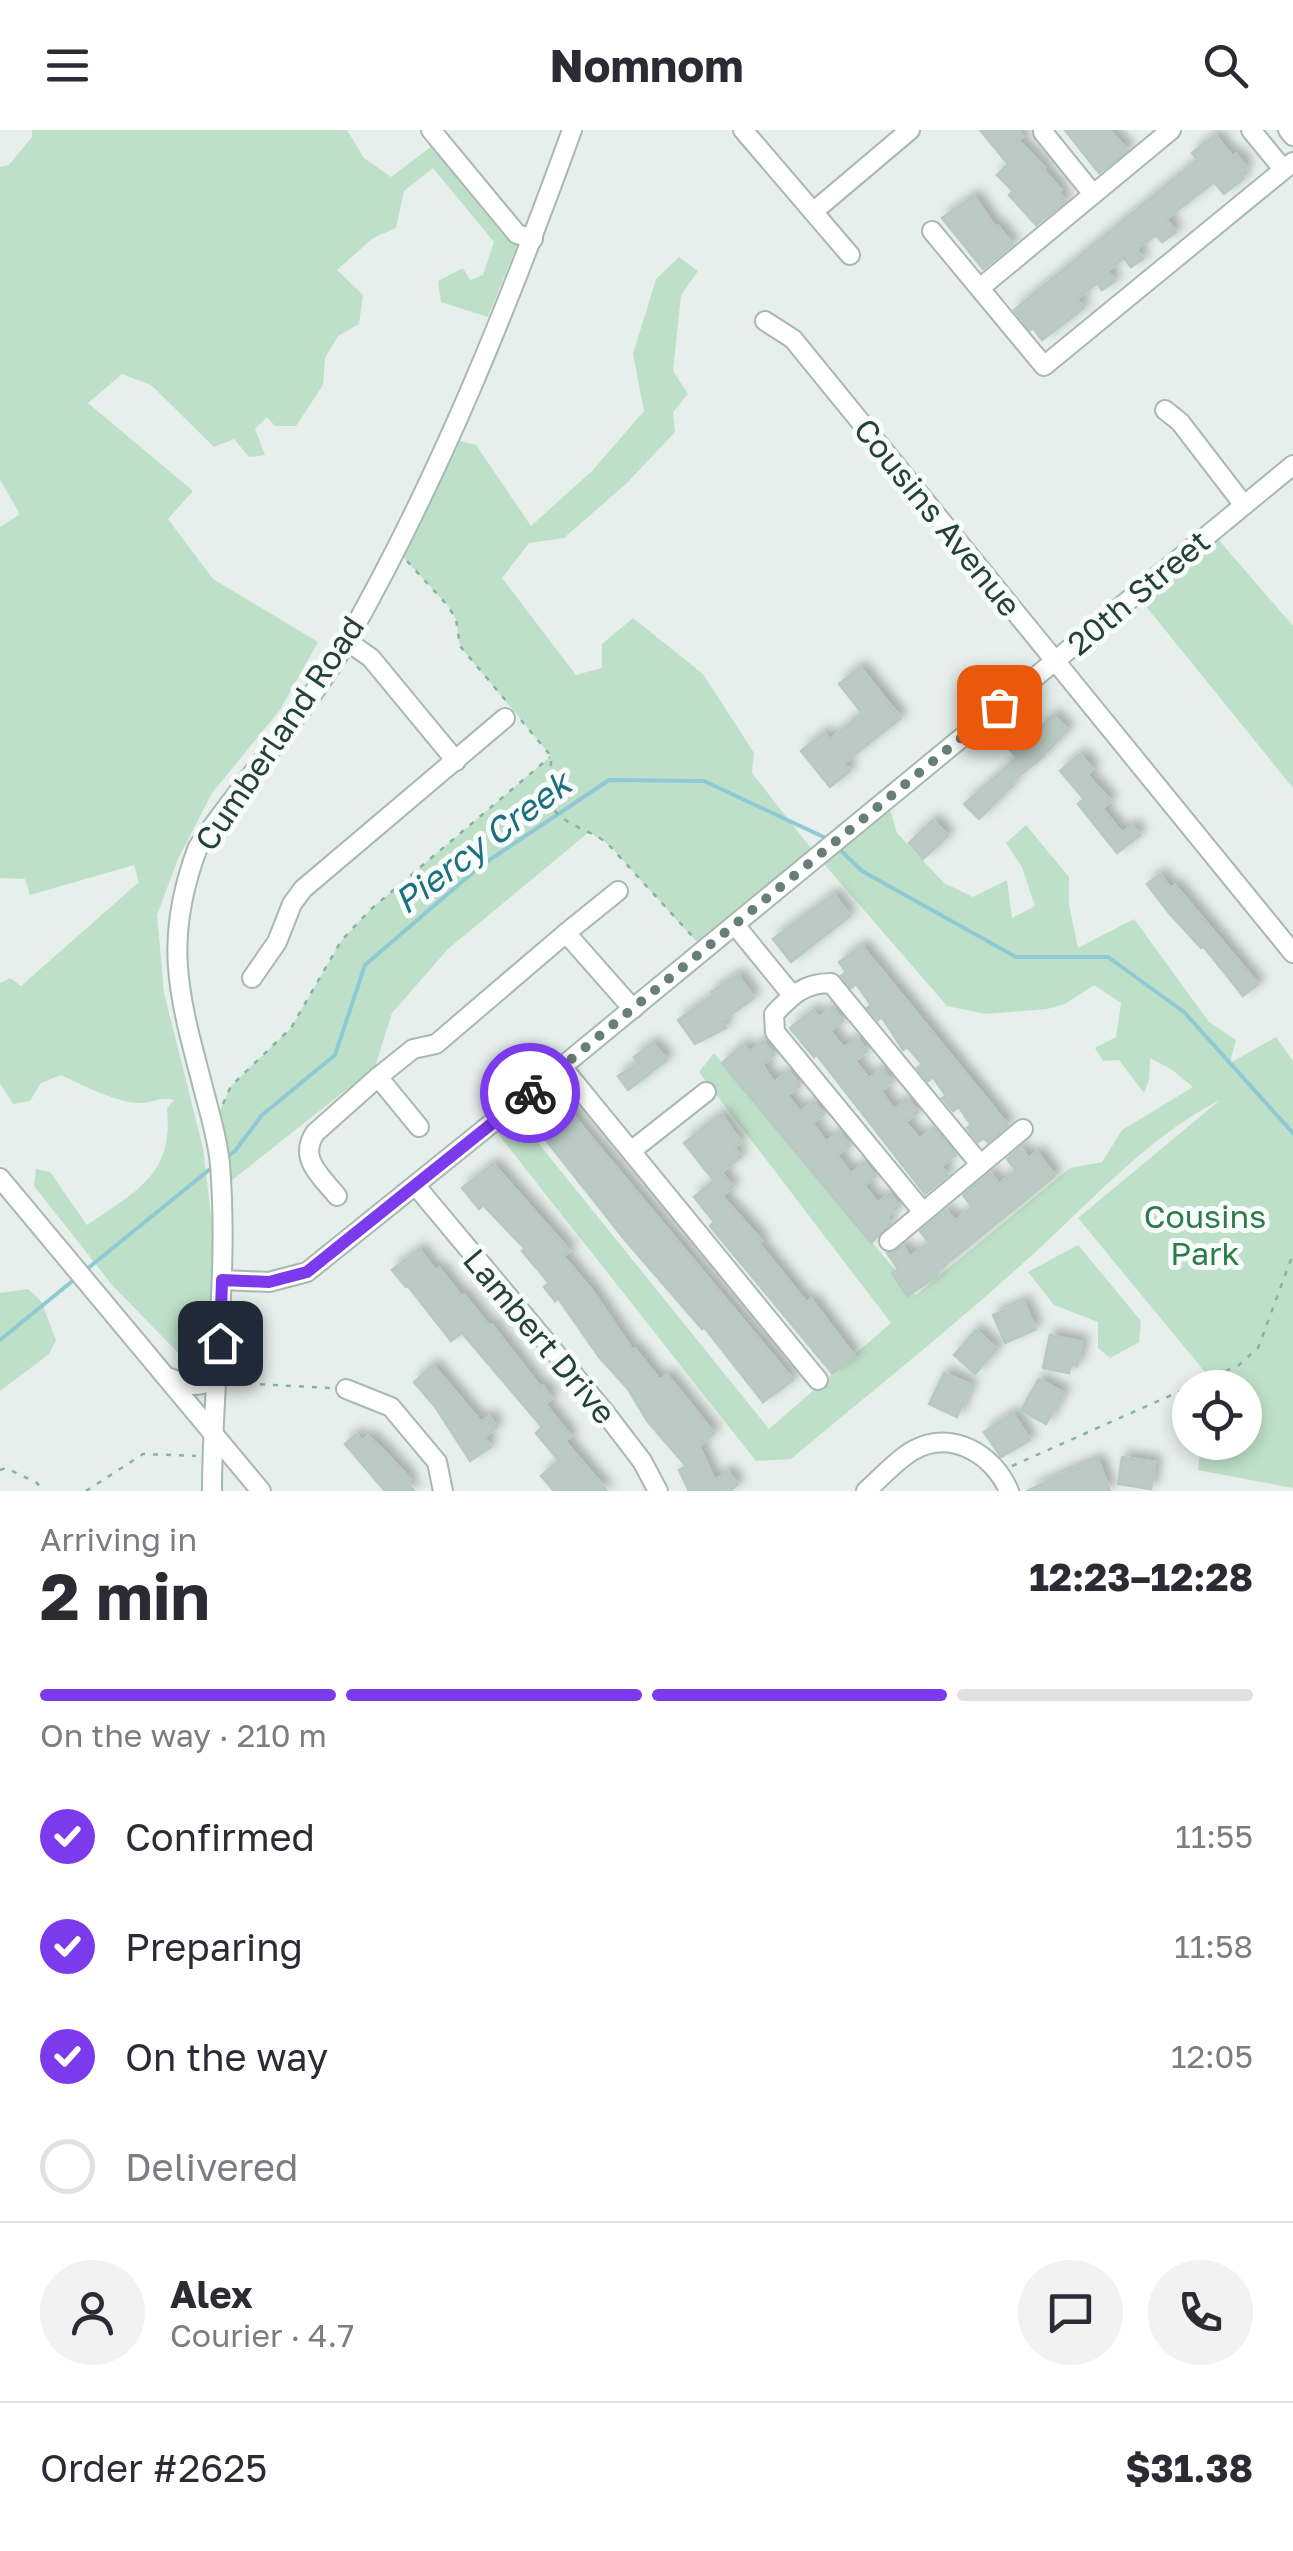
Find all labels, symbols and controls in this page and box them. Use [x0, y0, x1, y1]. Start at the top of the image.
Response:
icon: menu [40, 38, 95, 93]
text: Nomnom [549, 38, 744, 92]
icon: search [1198, 38, 1253, 93]
street label: Cousins Avenue [847, 410, 1029, 624]
street label: 20th Street [1059, 522, 1217, 662]
street label: Cumberland Road [187, 609, 371, 857]
pin [957, 665, 1042, 750]
icon: bag [972, 680, 1027, 735]
water label: Piercy Creek [385, 760, 581, 922]
courier [480, 1043, 580, 1143]
icon: bike [503, 1066, 558, 1121]
park label: Cousins Park [1144, 1197, 1266, 1272]
street label: Lambert Drive [456, 1241, 624, 1431]
pin [178, 1301, 263, 1386]
icon: home [193, 1316, 248, 1371]
map controls [1172, 1370, 1262, 1460]
button: locate [1172, 1370, 1262, 1460]
text: Arriving in [40, 1520, 197, 1558]
text: 12:23–12:28 [1029, 1554, 1253, 1599]
text: 2 min [40, 1556, 210, 1634]
text: On the way · 210 m [40, 1716, 327, 1754]
icon: check [40, 1809, 95, 1864]
text: Confirmed [125, 1814, 315, 1859]
text: 11:55 [1175, 1817, 1253, 1855]
icon: check [40, 1919, 95, 1974]
text: Preparing [125, 1924, 303, 1969]
text: 11:58 [1174, 1927, 1253, 1965]
icon: check [40, 2029, 95, 2084]
text: On the way [125, 2034, 328, 2079]
text: 12:05 [1171, 2037, 1253, 2075]
text: Delivered [125, 2144, 298, 2189]
button: person [40, 2260, 145, 2365]
button: chat [1018, 2260, 1123, 2365]
button: phone [1148, 2260, 1253, 2365]
text: Alex [170, 2271, 253, 2316]
text: Courier · 4.7 [170, 2316, 354, 2354]
text: Order #2625 [40, 2445, 267, 2490]
text: $31.38 [1125, 2445, 1253, 2490]

